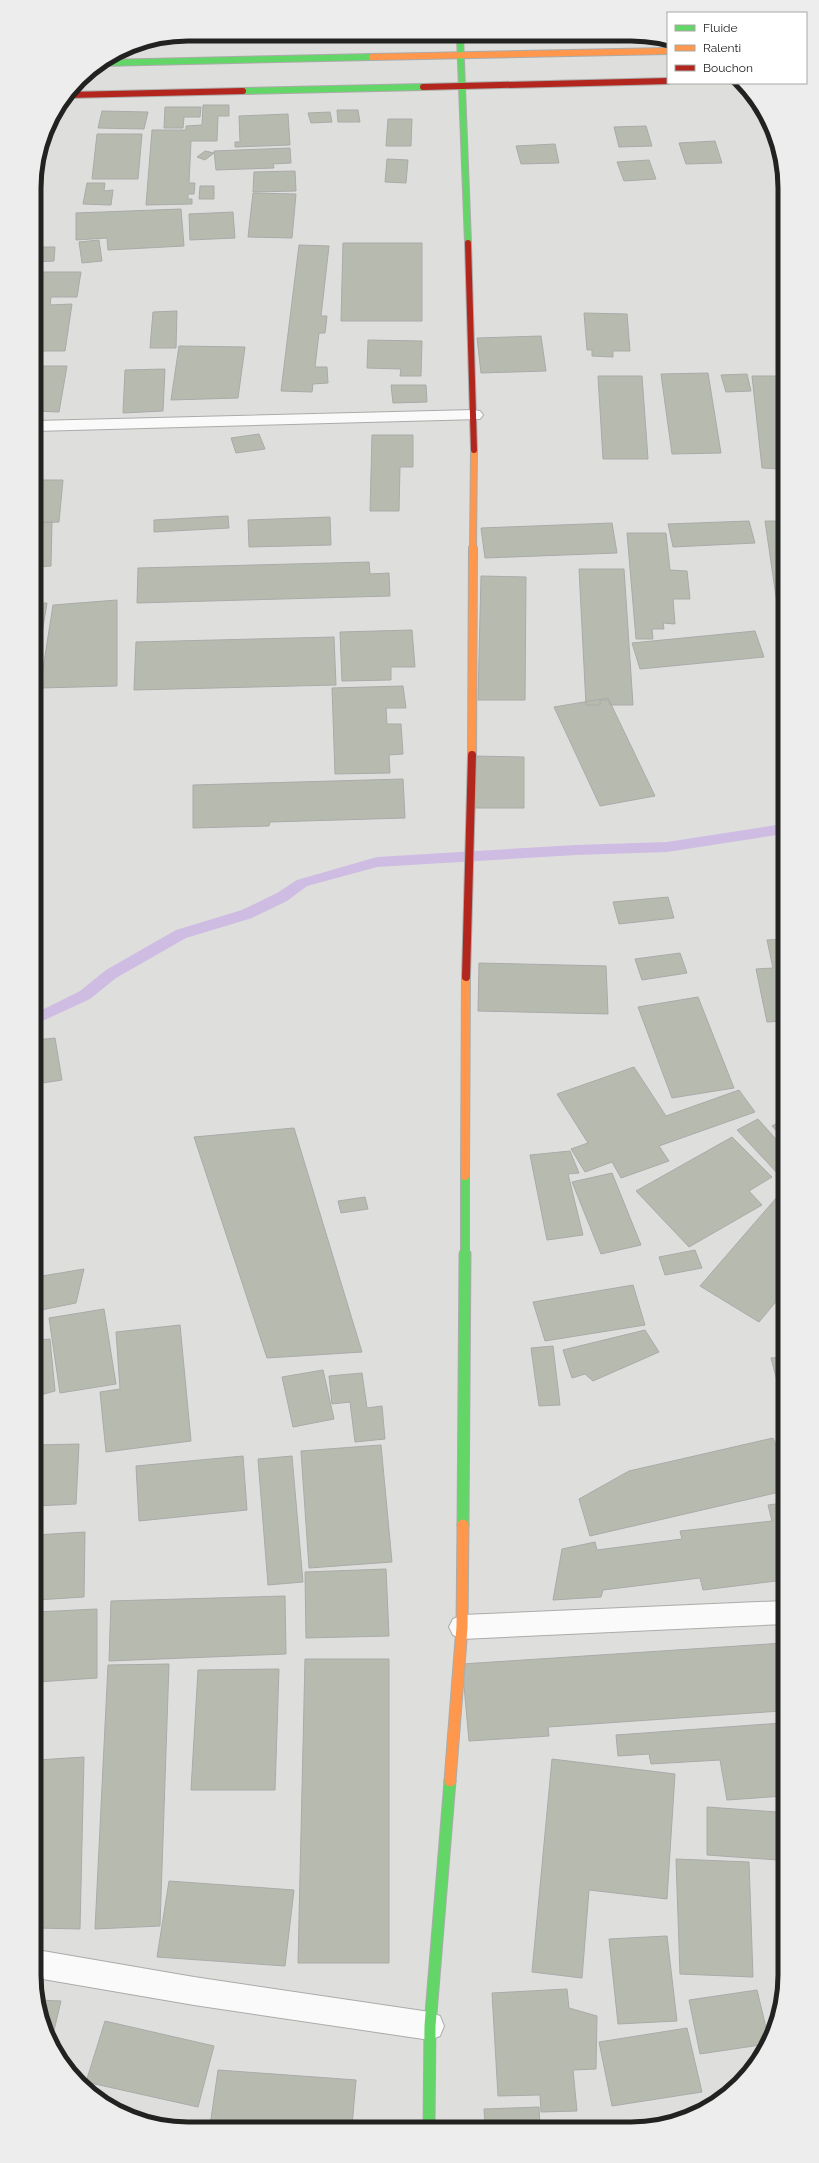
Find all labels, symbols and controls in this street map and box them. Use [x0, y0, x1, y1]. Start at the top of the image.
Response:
legend [667, 12, 807, 84]
text: Fluide [703, 21, 738, 35]
text: Ralenti [703, 41, 741, 55]
text: Bouchon [703, 61, 753, 75]

